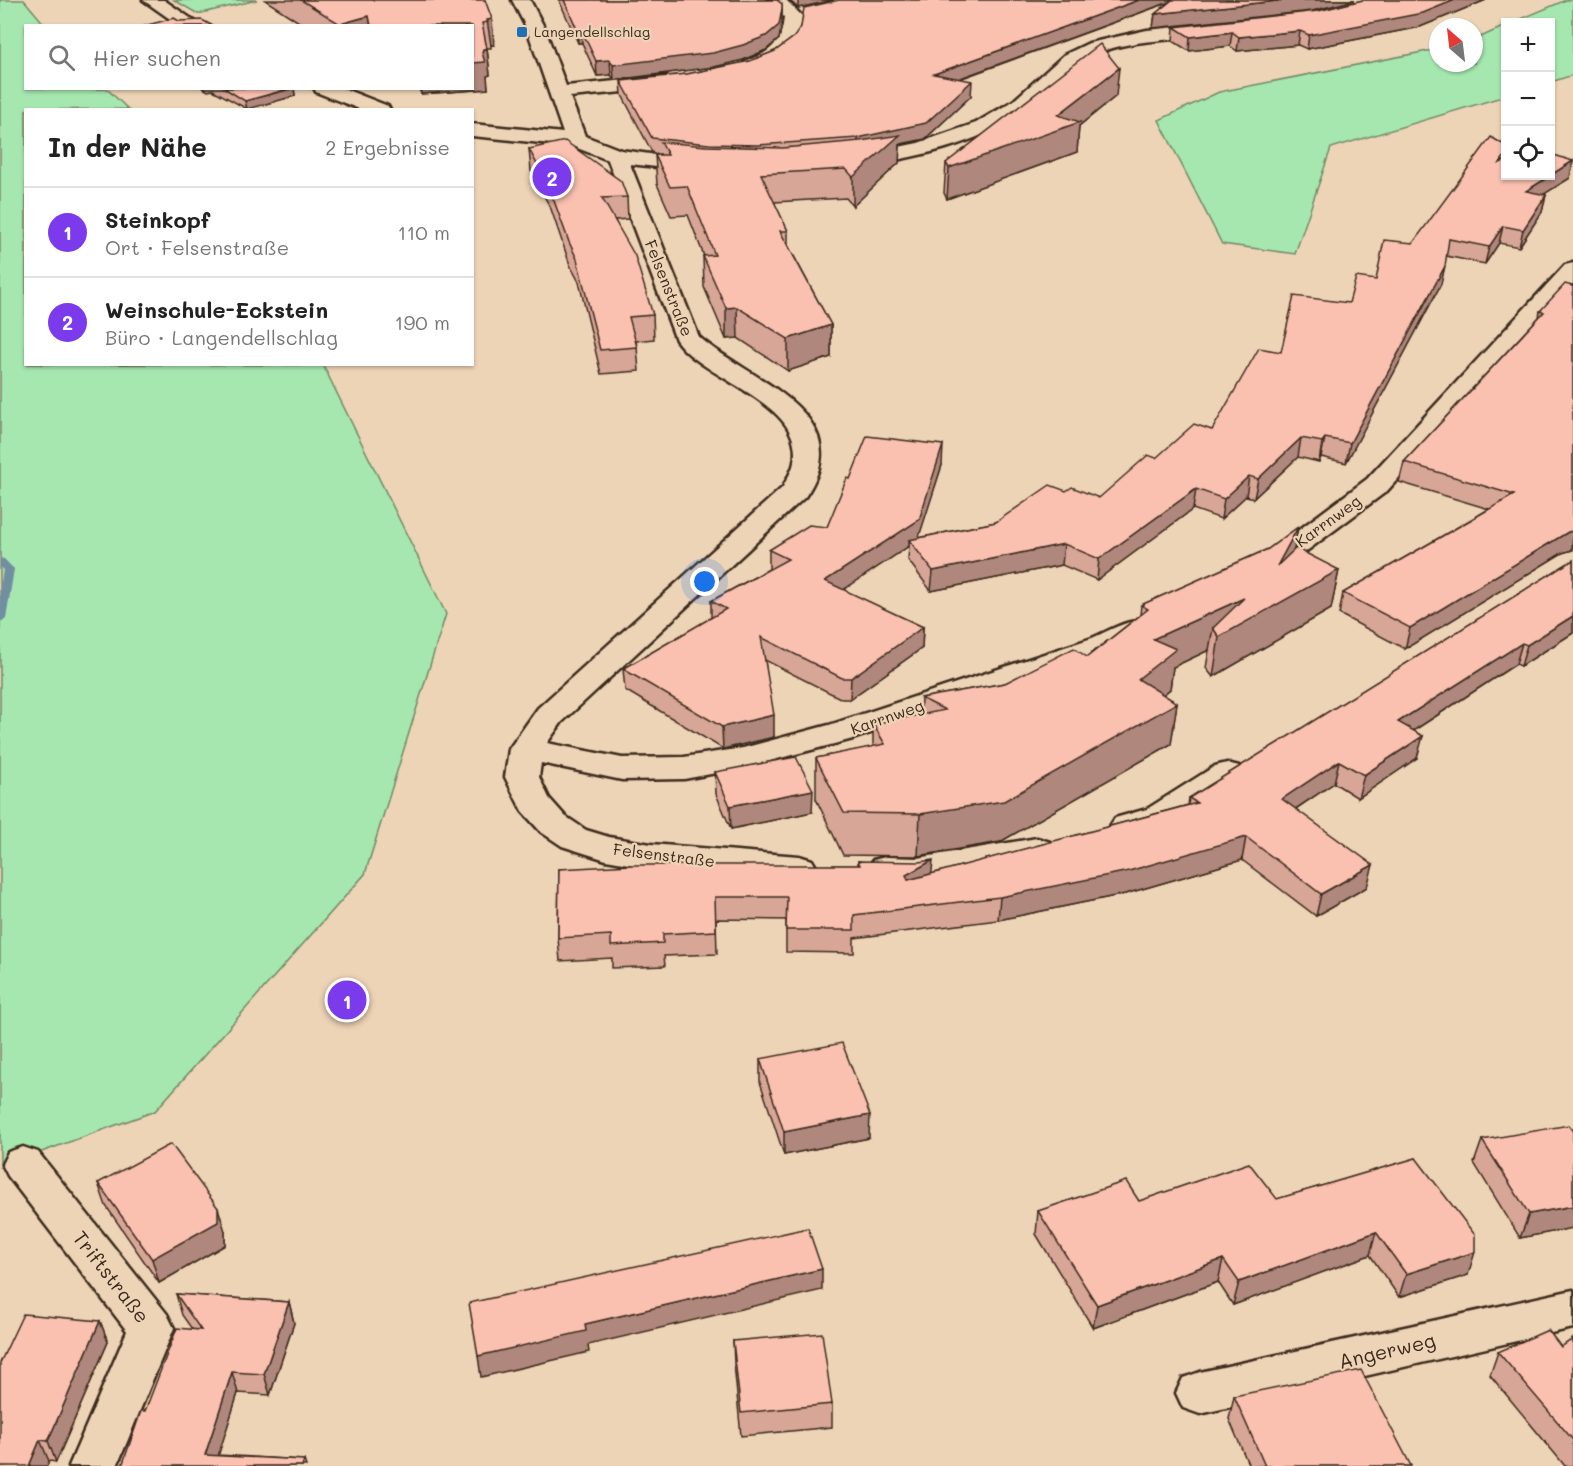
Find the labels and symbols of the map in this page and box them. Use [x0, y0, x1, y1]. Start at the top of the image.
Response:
north arrow [1429, 18, 1483, 72]
place label: Langendellschlag [534, 22, 650, 41]
marker: Langendellschlag [515, 25, 529, 39]
pin: 2 [532, 154, 572, 200]
street label: Felsenstraße [641, 236, 698, 339]
street label: Karrnweg [1291, 490, 1365, 551]
your location [690, 567, 719, 596]
street label: Karrnweg [847, 694, 926, 739]
street label: Felsenstraße [612, 838, 716, 871]
pin: 1 [328, 978, 366, 1022]
street label: Triftstraße [68, 1225, 156, 1328]
street label: Angerweg [1336, 1326, 1438, 1374]

